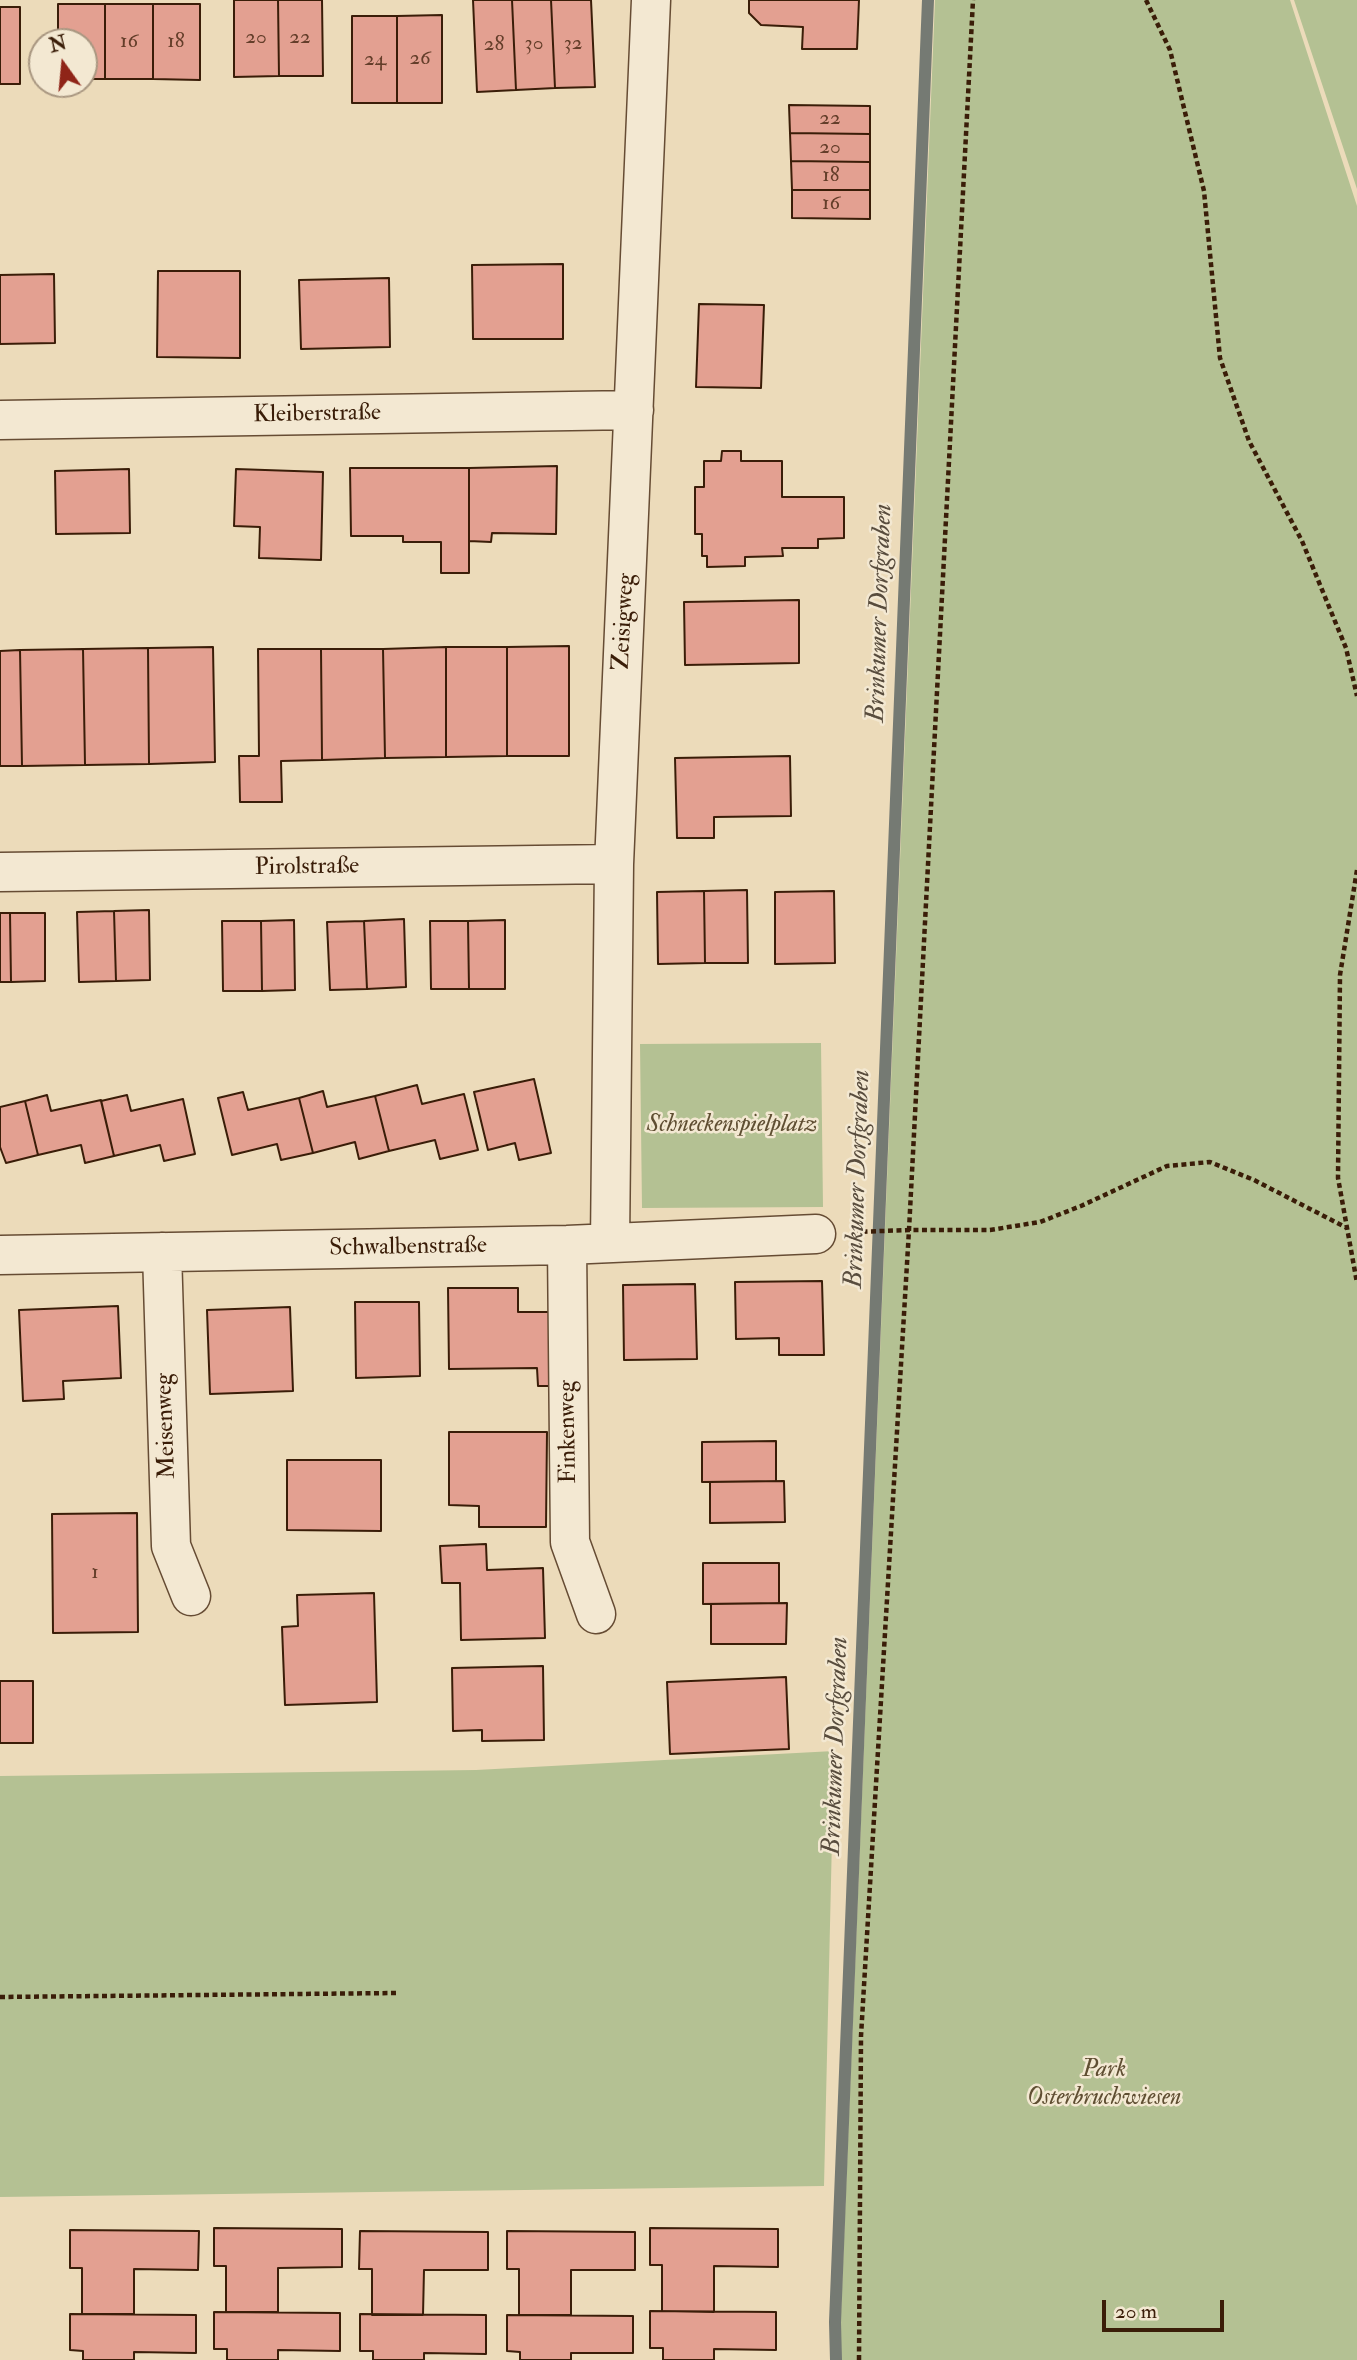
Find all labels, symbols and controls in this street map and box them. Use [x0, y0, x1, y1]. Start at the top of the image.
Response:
house number: 20 [245, 25, 267, 51]
house number: 22 [289, 25, 311, 51]
north arrow [28, 28, 98, 98]
house number: 16 [120, 29, 138, 55]
house number: 18 [167, 29, 185, 55]
text: N [47, 31, 69, 58]
house number: 30 [525, 31, 543, 57]
house number: 32 [564, 31, 582, 57]
house number: 28 [484, 32, 504, 58]
house number: 26 [409, 46, 431, 72]
house number: 24 [364, 47, 386, 73]
house number: 22 [819, 106, 841, 132]
house number: 20 [819, 135, 841, 161]
house number: 18 [822, 163, 840, 189]
house number: 16 [822, 191, 840, 217]
street label: Kleiberstraße [253, 399, 381, 431]
water label: Brinkumer Dorfgraben [862, 503, 900, 723]
street label: Zeisigweg [608, 573, 642, 671]
street label: Pirolstraße [254, 853, 360, 883]
water label: Brinkumer Dorfgraben [840, 1069, 878, 1289]
park label: Schneckenspielplatz [647, 1112, 817, 1140]
street label: Schwalbenstraße [329, 1232, 487, 1264]
street label: Meisenweg [151, 1373, 183, 1479]
street label: Finkenweg [554, 1380, 584, 1484]
house number: 1 [91, 1560, 99, 1586]
water label: Brinkumer Dorfgraben [818, 1636, 856, 1856]
park label: Park Osterbruchwiesen [1027, 2057, 1181, 2113]
scale bar [1105, 2286, 1228, 2330]
text: 20 m [1115, 2298, 1157, 2325]

